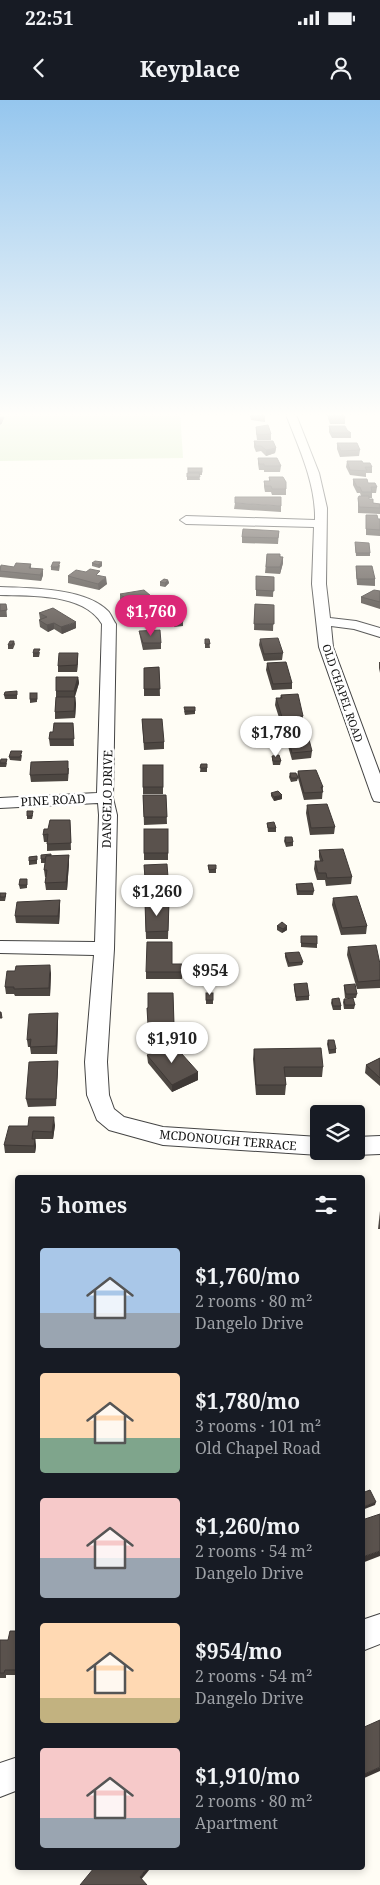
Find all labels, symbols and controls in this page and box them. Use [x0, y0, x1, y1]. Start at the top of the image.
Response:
text: 22:51 [25, 5, 74, 31]
text: Keyplace [140, 53, 240, 83]
icon: back [25, 54, 53, 82]
icon: person [327, 54, 355, 82]
pin: $1,760 [110, 594, 192, 637]
text: $1,760 [126, 600, 176, 622]
street label: OLD CHAPEL ROAD [319, 642, 367, 744]
pin: $1,780 [235, 716, 317, 758]
text: $1,780 [251, 721, 301, 743]
street label: DANGELO DRIVE [98, 750, 116, 848]
street label: PINE ROAD [20, 790, 86, 810]
pin: $1,260 [116, 874, 198, 917]
text: $1,260 [132, 880, 182, 902]
pin: $954 [180, 954, 240, 996]
text: $954 [192, 959, 228, 981]
pin: $1,910 [131, 1022, 213, 1064]
text: $1,910 [147, 1027, 197, 1049]
map controls [310, 1105, 365, 1160]
button: layers [310, 1105, 365, 1160]
street label: MCDONOUGH TERRACE [159, 1126, 297, 1154]
text: 5 homes [40, 1191, 127, 1219]
icon: filters [312, 1191, 340, 1219]
text: $1,760/mo [195, 1262, 300, 1290]
icon: home [80, 1268, 140, 1328]
text: 2 rooms · 80 m² [195, 1290, 312, 1312]
text: Dangelo Drive [195, 1312, 304, 1334]
text: $1,780/mo [195, 1387, 300, 1415]
icon: home [80, 1393, 140, 1453]
text: 3 rooms · 101 m² [195, 1415, 321, 1437]
text: Old Chapel Road [195, 1437, 321, 1459]
text: $1,260/mo [195, 1512, 300, 1540]
icon: home [80, 1518, 140, 1578]
text: 2 rooms · 54 m² [195, 1540, 312, 1562]
text: Dangelo Drive [195, 1562, 304, 1584]
text: $954/mo [195, 1637, 282, 1665]
icon: home [80, 1643, 140, 1703]
text: 2 rooms · 54 m² [195, 1665, 312, 1687]
text: Dangelo Drive [195, 1687, 304, 1709]
text: $1,910/mo [195, 1762, 300, 1790]
icon: home [80, 1768, 140, 1828]
text: 2 rooms · 80 m² [195, 1790, 312, 1812]
text: Apartment [195, 1812, 278, 1834]

